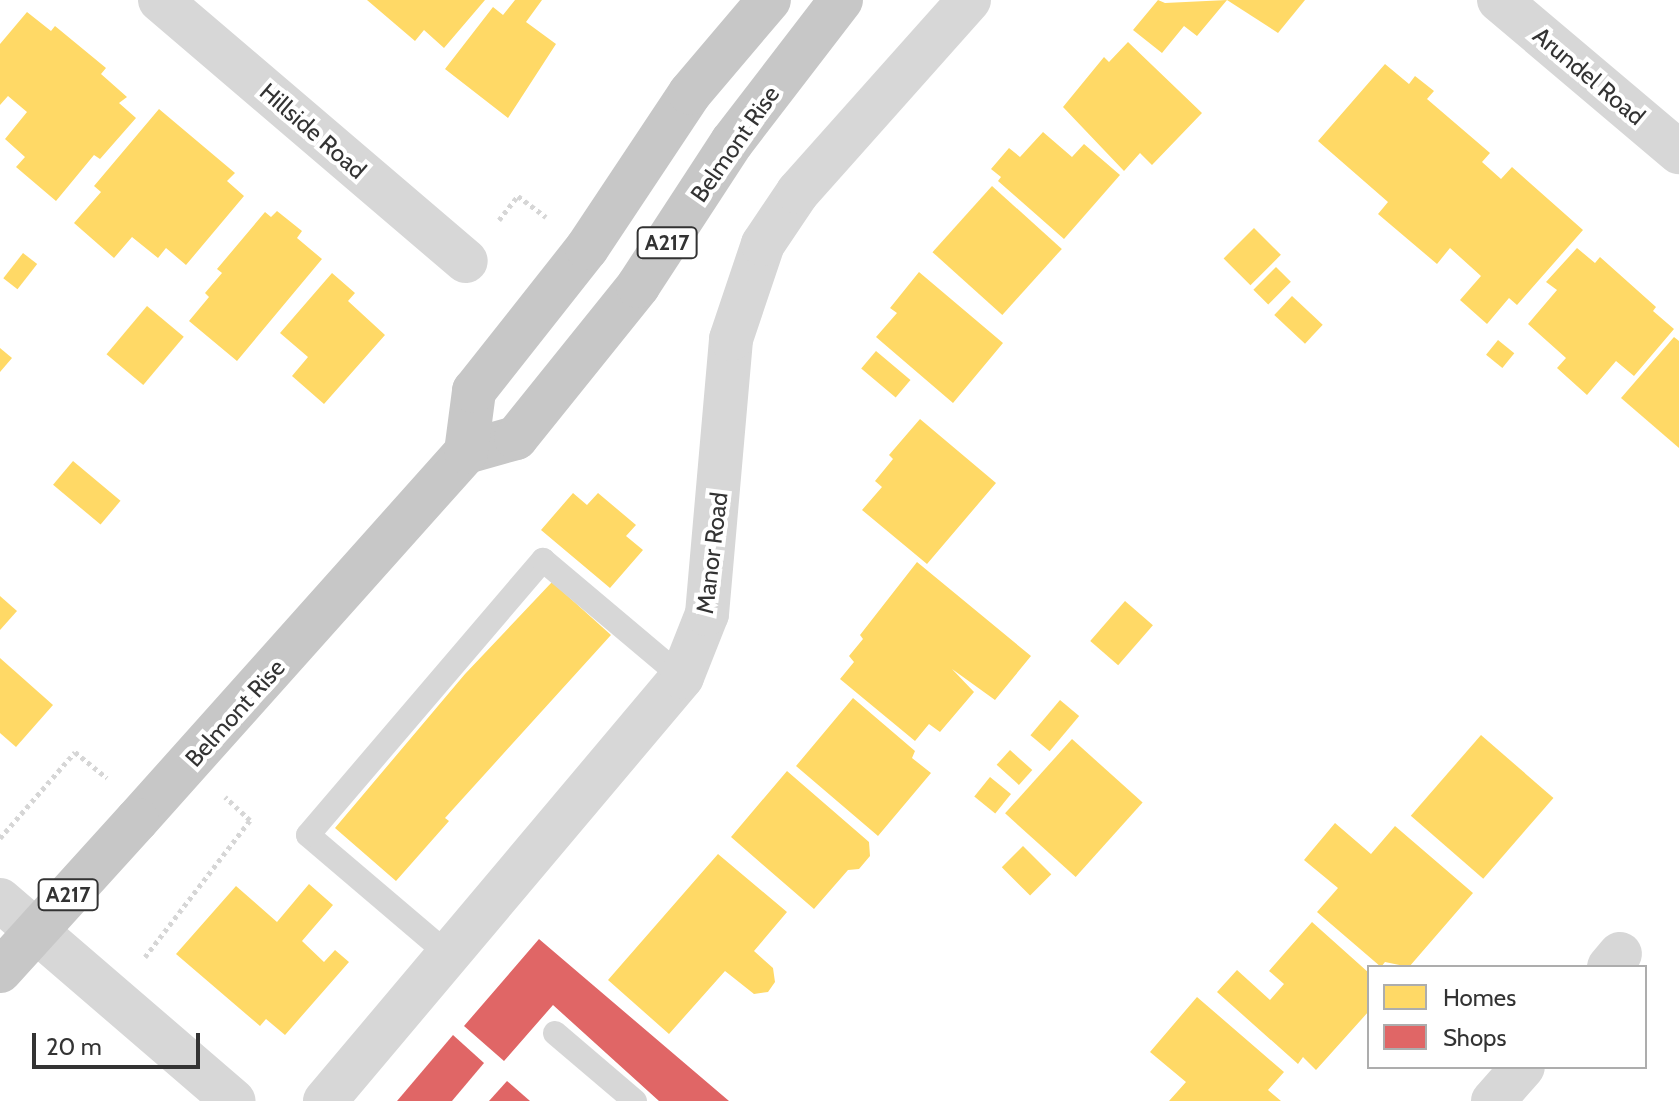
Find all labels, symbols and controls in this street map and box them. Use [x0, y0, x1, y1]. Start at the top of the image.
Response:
street label: Arundel Road [1527, 21, 1651, 131]
street label: Hillside Road [254, 77, 372, 185]
street label: Belmont Rise [685, 81, 785, 207]
road number: A217 [635, 225, 699, 261]
street label: Manor Road [690, 490, 734, 616]
street label: Belmont Rise [179, 653, 291, 773]
road number: A217 [36, 877, 100, 913]
legend [1367, 965, 1647, 1069]
text: Homes [1443, 983, 1516, 1012]
scale bar [36, 1017, 204, 1067]
text: Shops [1443, 1023, 1506, 1052]
text: 20 m [46, 1032, 102, 1061]

